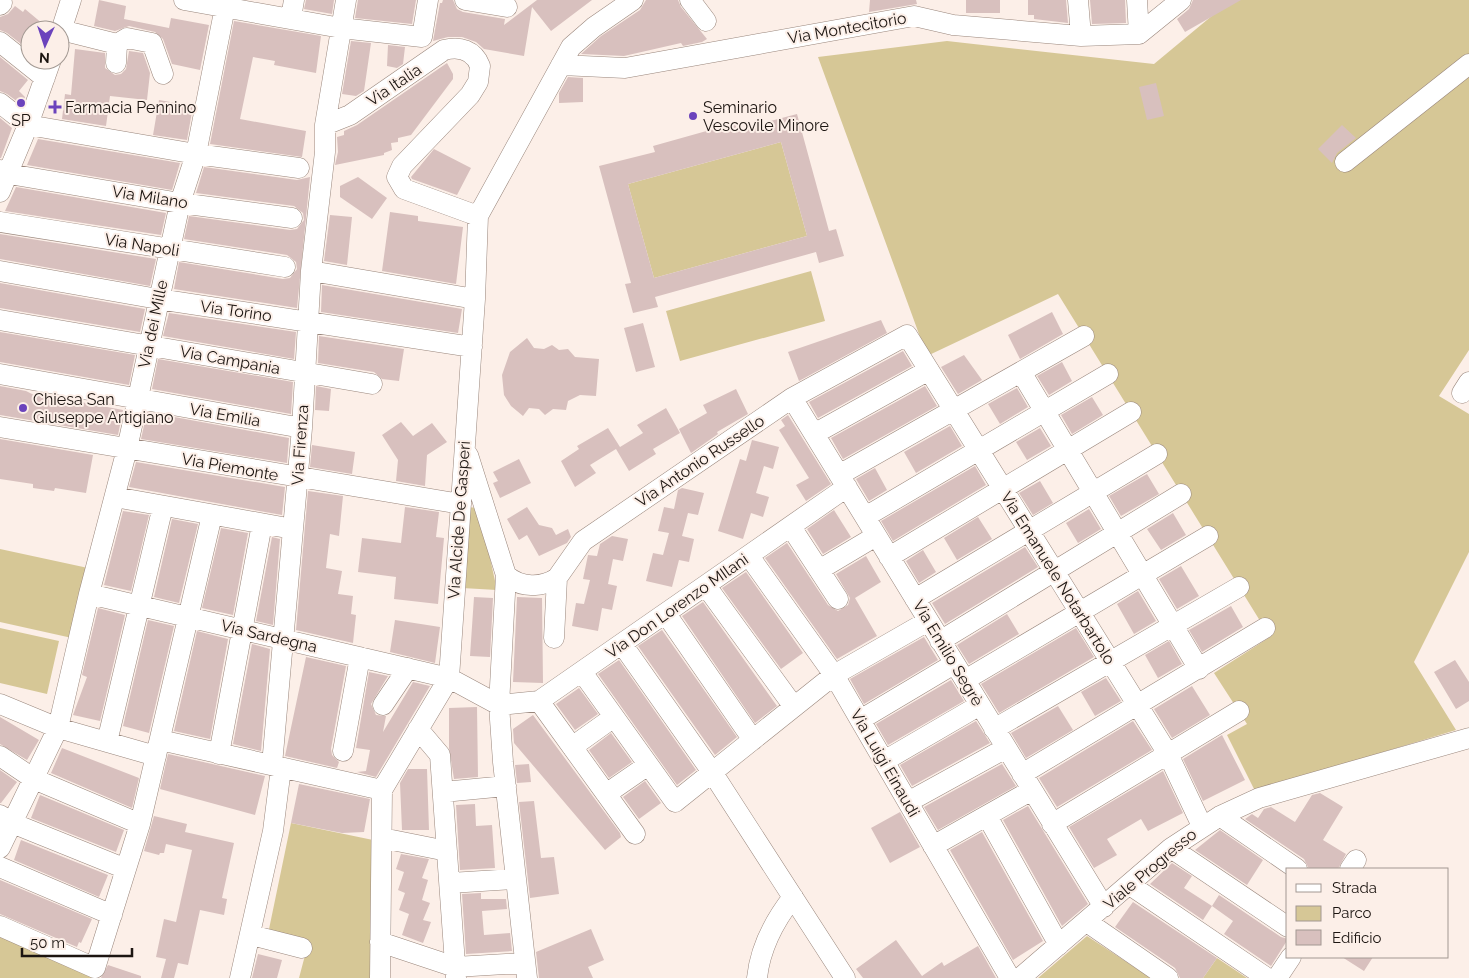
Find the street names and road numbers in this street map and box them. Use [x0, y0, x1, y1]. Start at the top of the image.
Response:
street label: Via Montecitorio [786, 8, 908, 48]
street label: Via Italia [363, 60, 425, 110]
street label: Via Milano [111, 182, 189, 212]
street label: Via Napoli [103, 230, 181, 260]
street label: Via dei Mille [134, 278, 172, 370]
street label: Via Torino [199, 297, 273, 325]
street label: Via Campania [178, 342, 282, 378]
street label: Via Emilia [188, 399, 262, 431]
street label: Via Firenza [288, 404, 312, 486]
street label: Via Antonio Russello [632, 411, 768, 511]
street label: Via Alcide De Gasperi [444, 440, 474, 600]
street label: Via Piemonte [180, 449, 280, 485]
street label: Via Emanuele Notarbartolo [997, 488, 1119, 668]
street label: Via Don Lorenzo MIlani [602, 550, 752, 662]
street label: Via Emilio Segrè [909, 597, 987, 709]
street label: Via Sardegna [219, 616, 319, 656]
street label: Via Luigi Einaudi [846, 706, 924, 820]
street label: Viale Progresso [1100, 825, 1200, 913]

